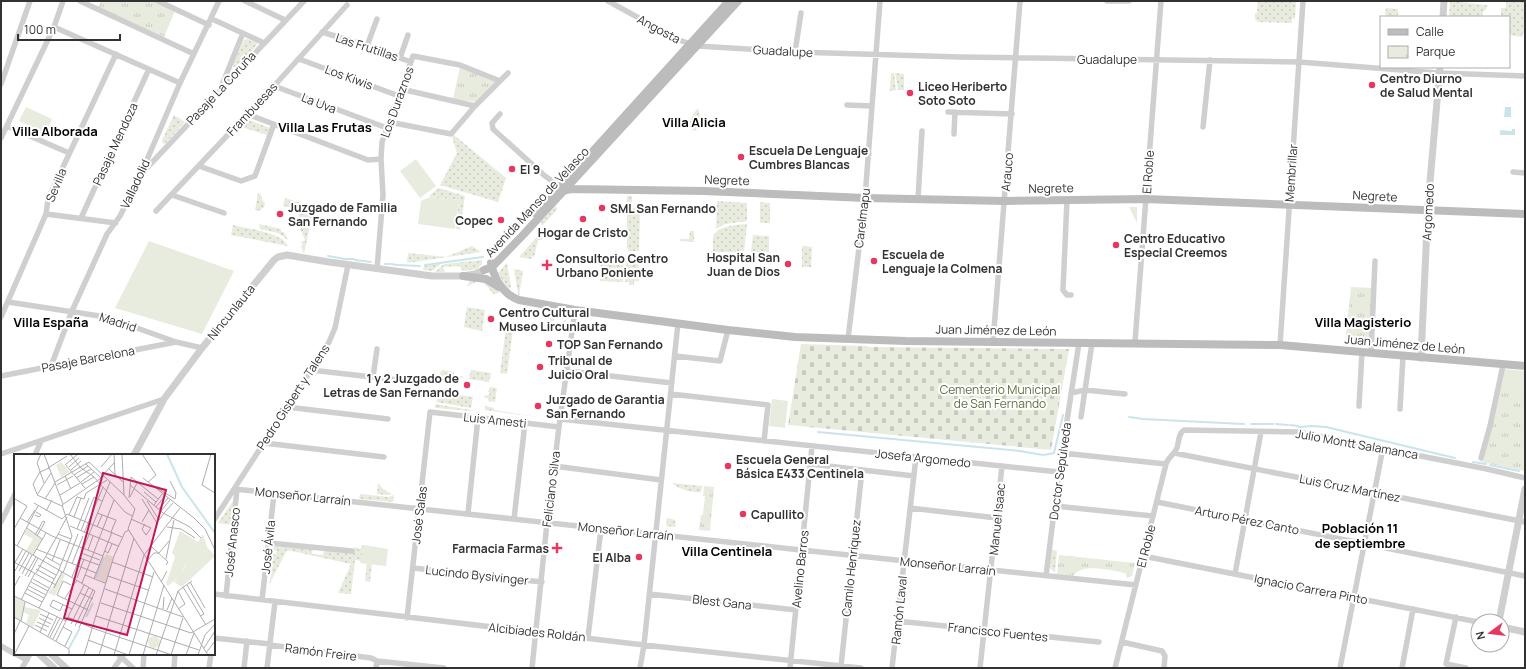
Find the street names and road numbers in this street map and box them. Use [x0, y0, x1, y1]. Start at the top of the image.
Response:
street label: Angosta [634, 11, 684, 47]
street label: Las Frutillas [333, 29, 401, 65]
street label: Guadalupe [753, 41, 813, 61]
street label: Pasaje La Coruña [182, 47, 260, 129]
street label: Guadalupe [1077, 51, 1137, 68]
street label: Los Kiwis [323, 60, 375, 94]
street label: Los Duraznos [376, 64, 418, 140]
street label: Frambuesas [223, 79, 281, 139]
street label: La Uva [299, 89, 339, 117]
street label: Pasaje Mendoza [88, 100, 142, 188]
street label: Avenida Manso de Velasco [481, 143, 593, 261]
street label: Membrillar [1280, 143, 1302, 202]
street label: El Roble [1138, 150, 1158, 194]
street label: Arauco [997, 152, 1017, 192]
street label: Valladolid [116, 157, 154, 211]
street label: Sevilla [41, 165, 71, 205]
street label: Negrete [704, 171, 750, 189]
street label: Negrete [1028, 179, 1074, 197]
street label: Argomedo [1418, 183, 1438, 241]
street label: Negrete [1352, 186, 1398, 206]
street label: Carelmapu [850, 187, 874, 249]
street label: Nincunlauta [203, 281, 259, 343]
street label: Madrid [97, 308, 139, 336]
street label: Juan Jiménez de León [935, 320, 1057, 340]
street label: Juan Jiménez de León [1344, 330, 1466, 358]
street label: Pedro Gisbert y Talens [252, 341, 334, 453]
street label: Pasaje Barcelona [40, 342, 136, 376]
street label: Luis Amesti [463, 408, 527, 432]
street label: Doctor Sepúlveda [1045, 421, 1075, 521]
street label: Julio Montt Salamanca [1294, 425, 1420, 463]
street label: Josefa Argomedo [874, 445, 972, 471]
street label: Feliciano Silva [538, 450, 564, 528]
street label: Luis Cruz Martínez [1298, 470, 1402, 506]
street label: Manuel Isaac [985, 482, 1009, 556]
street label: Monseñor Larraín [254, 483, 352, 509]
street label: José Salas [407, 485, 431, 545]
street label: Arturo Pérez Canto [1193, 502, 1301, 538]
street label: José Anasco [220, 507, 244, 577]
street label: Monseñor Larraín [577, 518, 675, 544]
street label: José Ávila [257, 519, 279, 575]
street label: Camilo Henríquez [837, 519, 865, 617]
street label: El Roble [1132, 523, 1160, 569]
street label: Avelino Barros [787, 529, 813, 609]
street label: Monseñor Larraín [899, 553, 997, 579]
street label: Lucindo Bysivinger [425, 561, 530, 589]
street label: Ignacio Carrera Pinto [1253, 570, 1369, 608]
street label: Ramón Laval [887, 575, 911, 645]
street label: Blest Gana [691, 590, 753, 614]
street label: Alcibíades Roldán [488, 618, 586, 646]
street label: Francisco Fuentes [947, 618, 1049, 646]
street label: Ramón Freire [284, 639, 358, 665]

